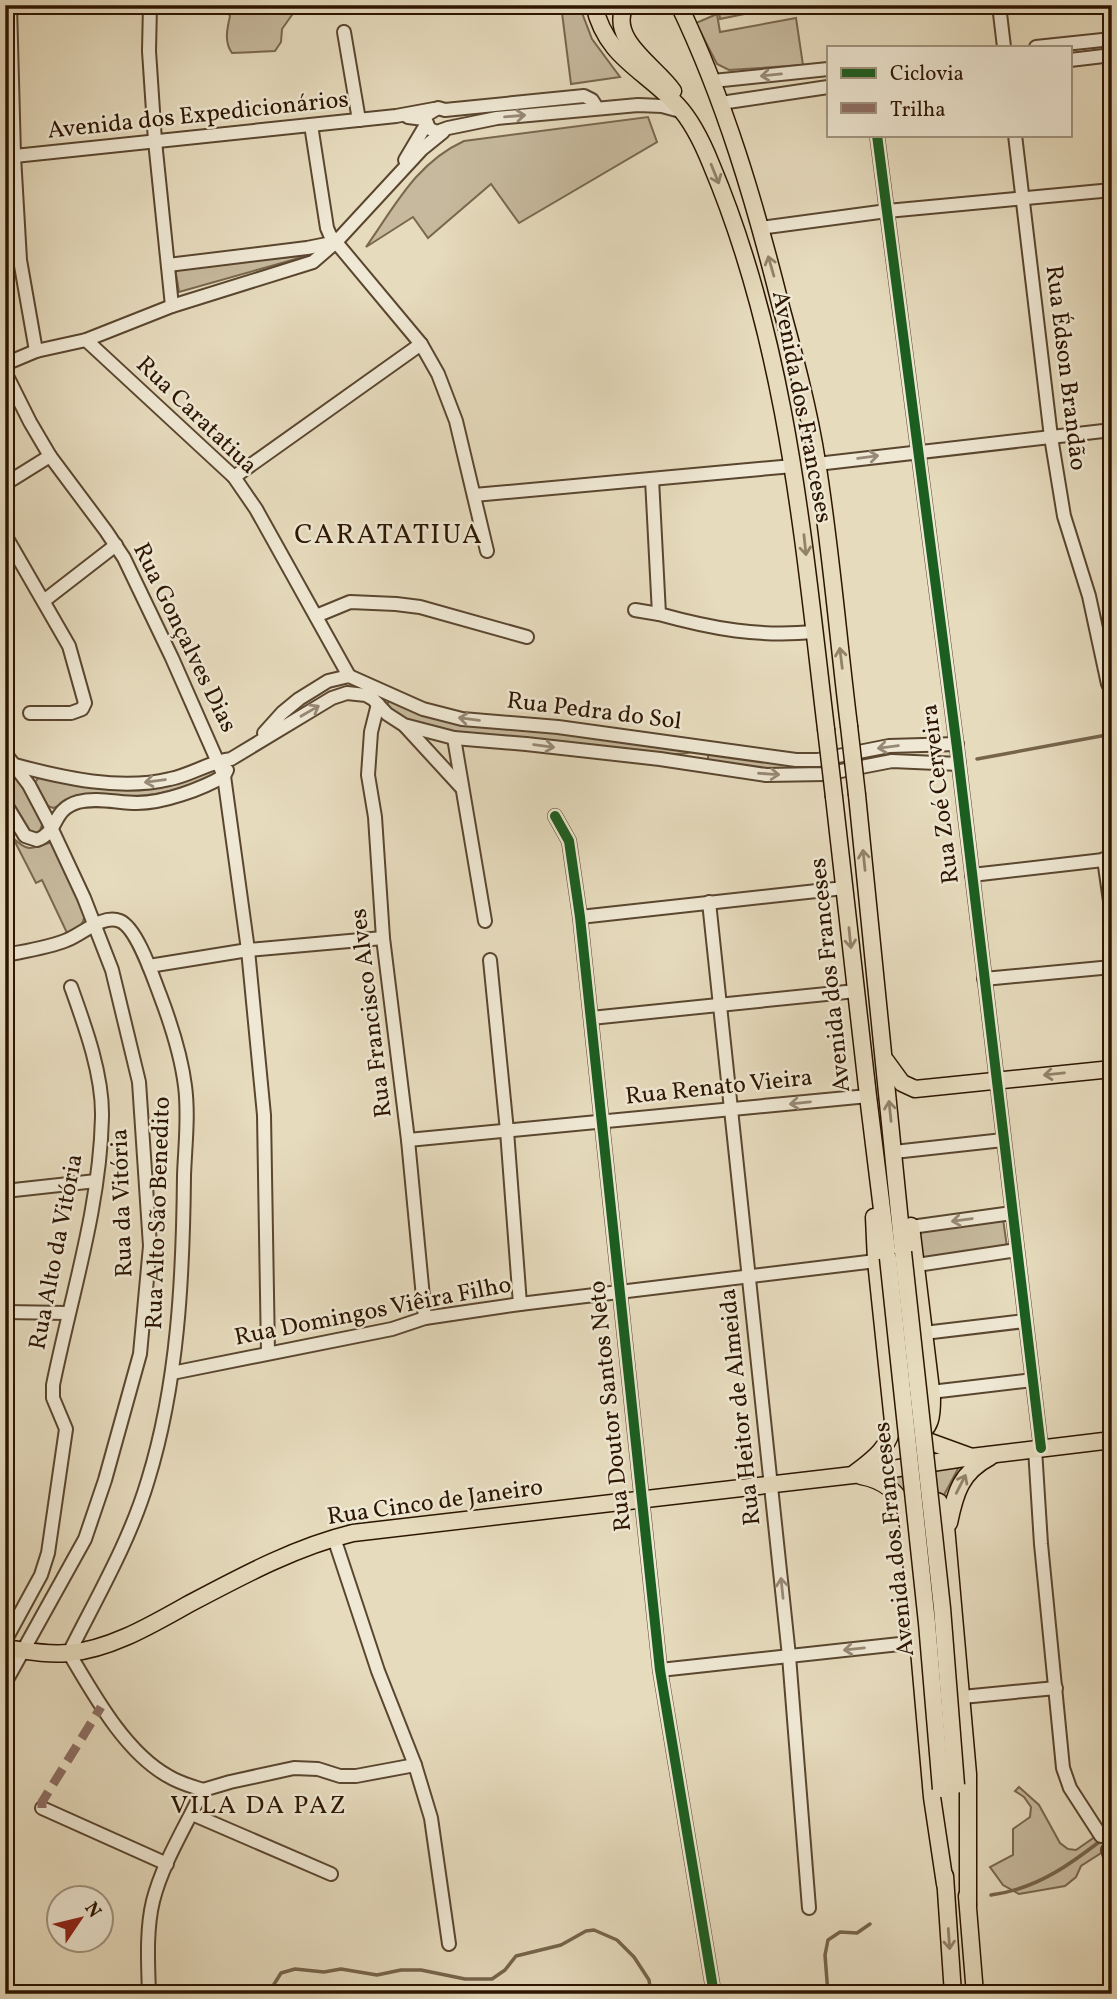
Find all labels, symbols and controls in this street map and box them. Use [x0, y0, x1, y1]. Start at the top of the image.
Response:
legend [827, 46, 1072, 136]
text: Ciclovia [890, 60, 964, 89]
one-way arrow [760, 69, 782, 82]
street label: Avenida dos Expedicionários [46, 83, 350, 149]
text: Trilha [890, 96, 946, 125]
one-way arrow [504, 109, 526, 122]
one-way arrow [710, 163, 723, 185]
one-way arrow [764, 255, 777, 278]
street label: Rua Édson Brandão [1036, 264, 1094, 472]
street label: Avenida dos Franceses [762, 288, 840, 526]
street label: Rua Caratatiua [128, 349, 264, 483]
one-way arrow [856, 451, 879, 464]
district label: CARATATIUA [294, 516, 484, 555]
one-way arrow [798, 533, 811, 556]
street label: Rua Gonçalves Dias [123, 537, 245, 739]
one-way arrow [834, 648, 847, 670]
street label: Rua Pedra do Sol [505, 684, 683, 740]
street label: Rua Zoé Cerveira [913, 702, 969, 886]
one-way arrow [299, 704, 319, 718]
one-way arrow [458, 713, 481, 726]
one-way arrow [532, 739, 554, 752]
one-way arrow [878, 741, 900, 754]
one-way arrow [757, 768, 780, 781]
one-way arrow [144, 775, 167, 788]
one-way arrow [857, 849, 870, 872]
street label: Avenida dos Franceses [802, 856, 860, 1094]
street label: Rua Francisco Alves [342, 906, 402, 1120]
one-way arrow [844, 926, 857, 948]
street label: Rua Renato Vieira [624, 1061, 814, 1115]
one-way arrow [1043, 1068, 1065, 1081]
street label: Rua Alto São Benedito [138, 1096, 180, 1330]
one-way arrow [789, 1096, 811, 1109]
one-way arrow [883, 1100, 896, 1123]
street label: Rua da Vitória [103, 1128, 143, 1278]
street label: Rua Alto da Vitória [21, 1151, 93, 1353]
one-way arrow [951, 1213, 973, 1226]
street label: Rua Domingos Viêira Filho [232, 1268, 514, 1356]
street label: Rua Doutor Santos Neto [581, 1279, 641, 1533]
street label: Rua Heitor de Almeida [712, 1287, 770, 1527]
street label: Avenida dos Franceses [866, 1420, 924, 1658]
street label: Rua Cinco de Janeiro [325, 1471, 545, 1535]
one-way arrow [954, 1475, 968, 1495]
one-way arrow [775, 1577, 788, 1600]
one-way arrow [843, 1642, 865, 1655]
district label: VILA DA PAZ [170, 1788, 348, 1824]
north arrow [46, 1884, 116, 1954]
text: N [78, 1897, 107, 1924]
one-way arrow [943, 1927, 956, 1949]

